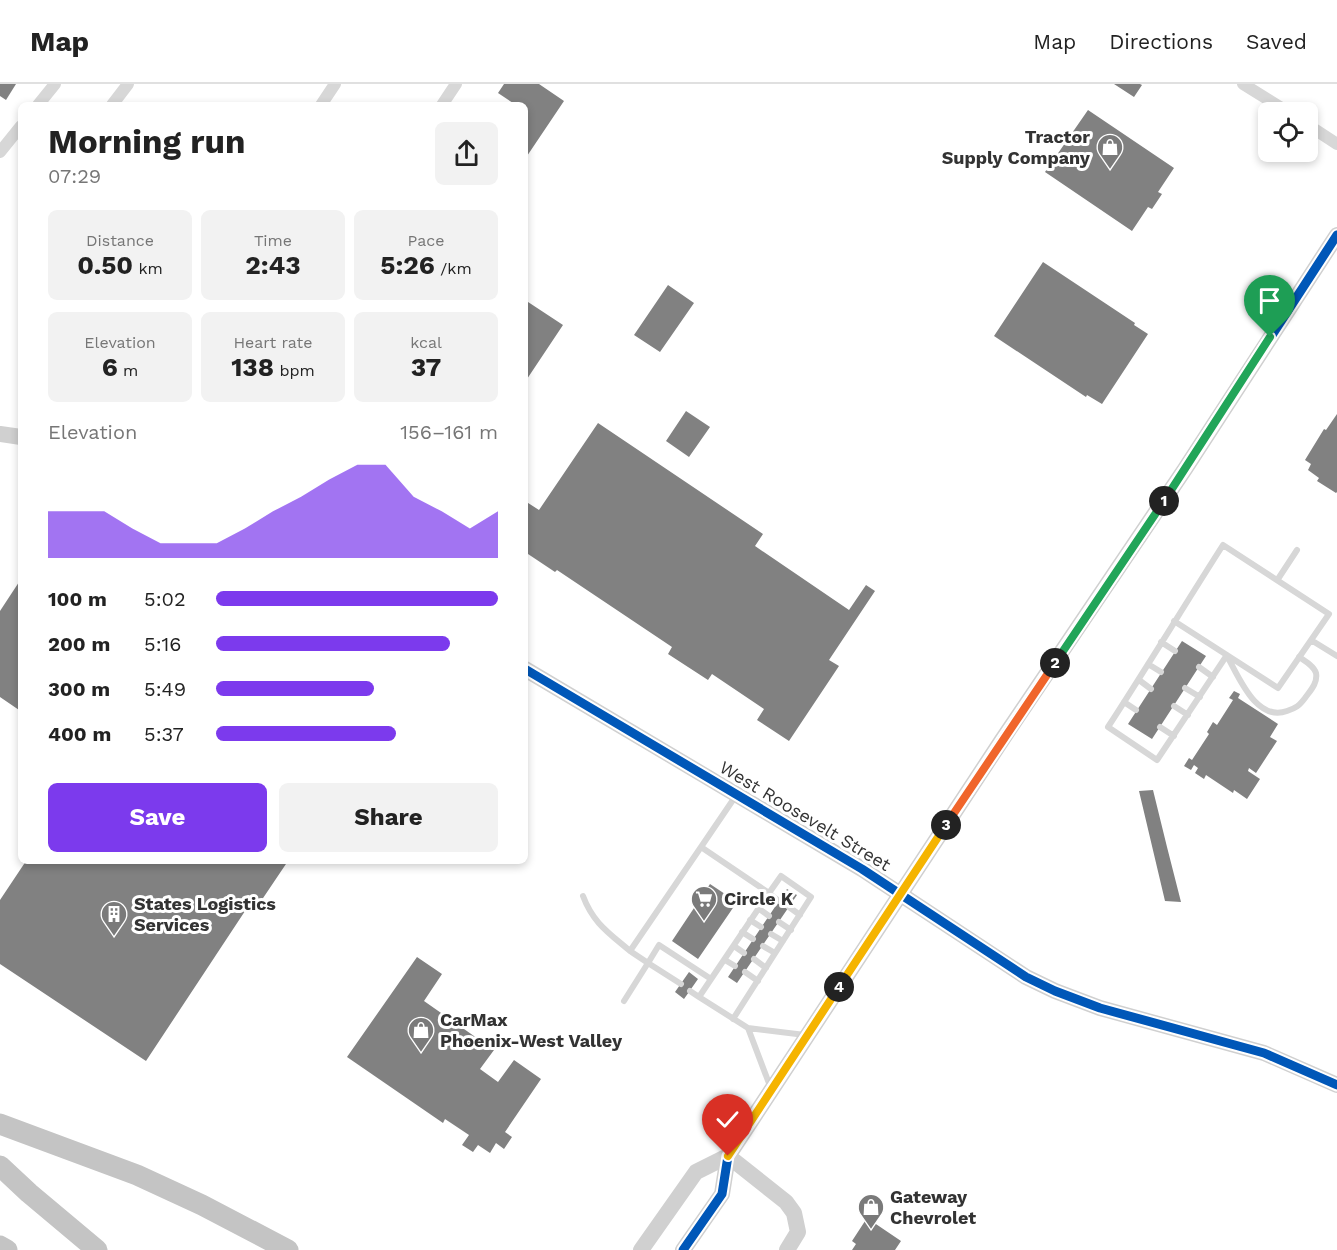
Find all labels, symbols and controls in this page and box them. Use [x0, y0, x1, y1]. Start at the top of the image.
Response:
text: Map [30, 25, 89, 58]
text: Map [1033, 29, 1076, 54]
text: Directions [1109, 29, 1213, 54]
text: Saved [1246, 29, 1307, 54]
map controls [1258, 102, 1318, 162]
button: locate [1258, 102, 1318, 162]
text: Morning run [48, 122, 245, 161]
button: share [435, 122, 498, 185]
place label: Tractor Supply Company [942, 126, 1091, 168]
shop icon: Tractor Supply Company [1095, 132, 1125, 170]
text: 07:29 [48, 164, 101, 188]
text: Distance [86, 231, 154, 250]
text: Time [254, 231, 292, 250]
text: Pace [407, 231, 445, 250]
text: 0.50 [77, 250, 133, 280]
text: 2:43 [245, 250, 301, 280]
text: 5:26 [380, 250, 435, 280]
text: km [133, 259, 163, 278]
text: /km [435, 259, 472, 278]
pin [1244, 275, 1295, 337]
icon: arrive [1253, 284, 1286, 317]
text: Elevation [84, 333, 156, 352]
text: Heart rate [233, 333, 313, 352]
text: kcal [410, 333, 442, 352]
text: 6 [102, 352, 118, 382]
text: 138 [231, 352, 274, 382]
text: 37 [411, 352, 441, 382]
text: m [118, 361, 138, 380]
text: bpm [274, 361, 315, 380]
text: Elevation [48, 420, 137, 444]
text: 156–161 m [400, 420, 498, 444]
pin: 1 [1149, 486, 1179, 516]
text: 1 [1161, 491, 1167, 510]
text: 100 m [48, 587, 107, 611]
text: 5:02 [144, 587, 186, 611]
text: 200 m [48, 632, 110, 656]
text: 5:16 [144, 632, 182, 656]
pin: 2 [1040, 648, 1070, 678]
text: 2 [1050, 653, 1060, 672]
text: 300 m [48, 677, 110, 701]
text: 5:49 [144, 677, 186, 701]
text: 400 m [48, 722, 111, 746]
text: 5:37 [144, 722, 184, 746]
street label: West Roosevelt Street [716, 756, 895, 875]
button: Save [48, 783, 267, 852]
button: Share [279, 783, 498, 852]
pin: 3 [931, 810, 961, 840]
text: 3 [941, 815, 951, 834]
supermarket icon: Circle K [689, 884, 719, 922]
place label: Circle K [724, 888, 794, 909]
place label: States Logistics Services [134, 893, 276, 935]
building icon: States Logistics Services [99, 899, 129, 937]
pin: 4 [824, 972, 854, 1002]
text: 4 [834, 977, 844, 996]
place label: CarMax Phoenix-West Valley [440, 1009, 623, 1051]
shop icon: CarMax Phoenix-West Valley [406, 1015, 436, 1053]
pin [702, 1094, 753, 1156]
icon: check [711, 1103, 744, 1136]
place label: Gateway Chevrolet [890, 1186, 976, 1228]
shop icon: Gateway Chevrolet [856, 1192, 886, 1230]

